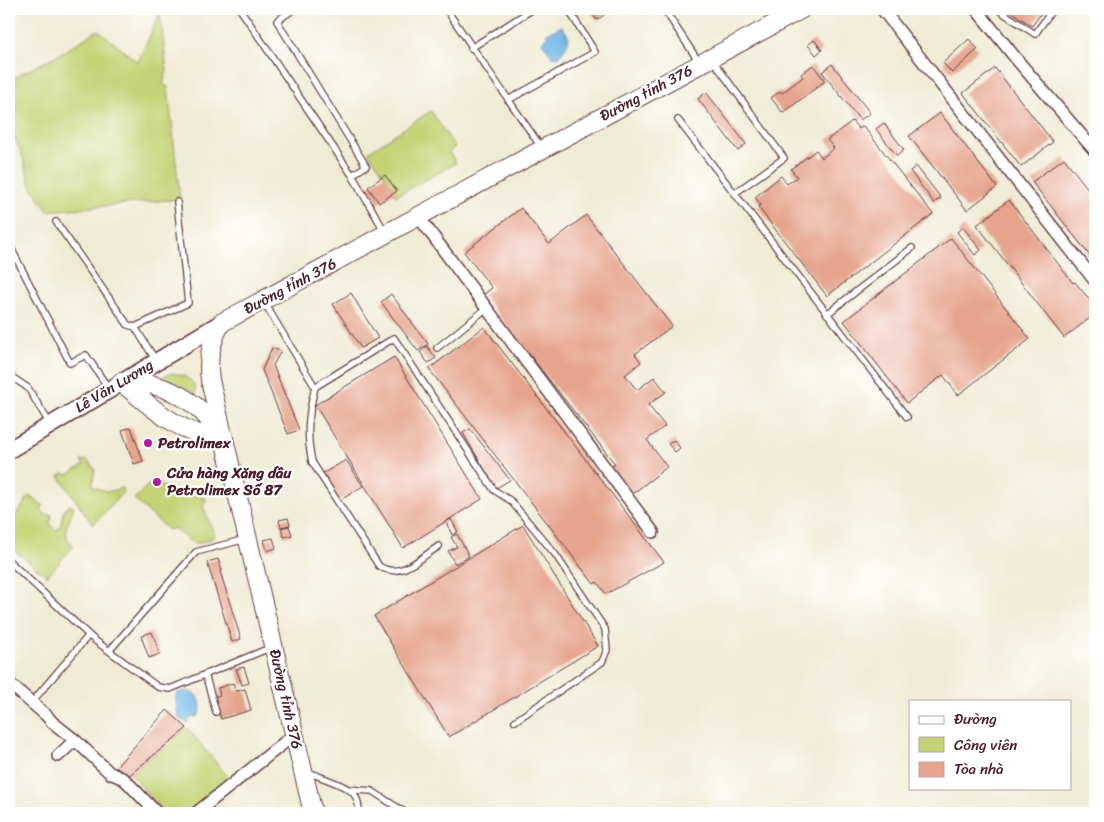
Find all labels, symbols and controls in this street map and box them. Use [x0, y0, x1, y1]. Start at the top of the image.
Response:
street label: Đường tỉnh 376 [595, 58, 697, 128]
street label: Đường tỉnh 376 [239, 251, 341, 321]
street label: Lê Văn Lương [70, 352, 159, 420]
place label: Petrolimex [158, 430, 232, 456]
marker: Petrolimex [142, 437, 154, 449]
place label: Cửa hàng Xăng dầu Petrolimex Số 87 [166, 460, 292, 503]
marker: Cửa hàng Xăng dầu Petrolimex Số 87 [151, 476, 163, 488]
street label: Đường tỉnh 376 [262, 646, 310, 752]
legend [909, 700, 1072, 790]
text: Đường [954, 706, 997, 732]
text: Công viên [954, 732, 1017, 758]
text: Tòa nhà [954, 756, 1004, 782]

